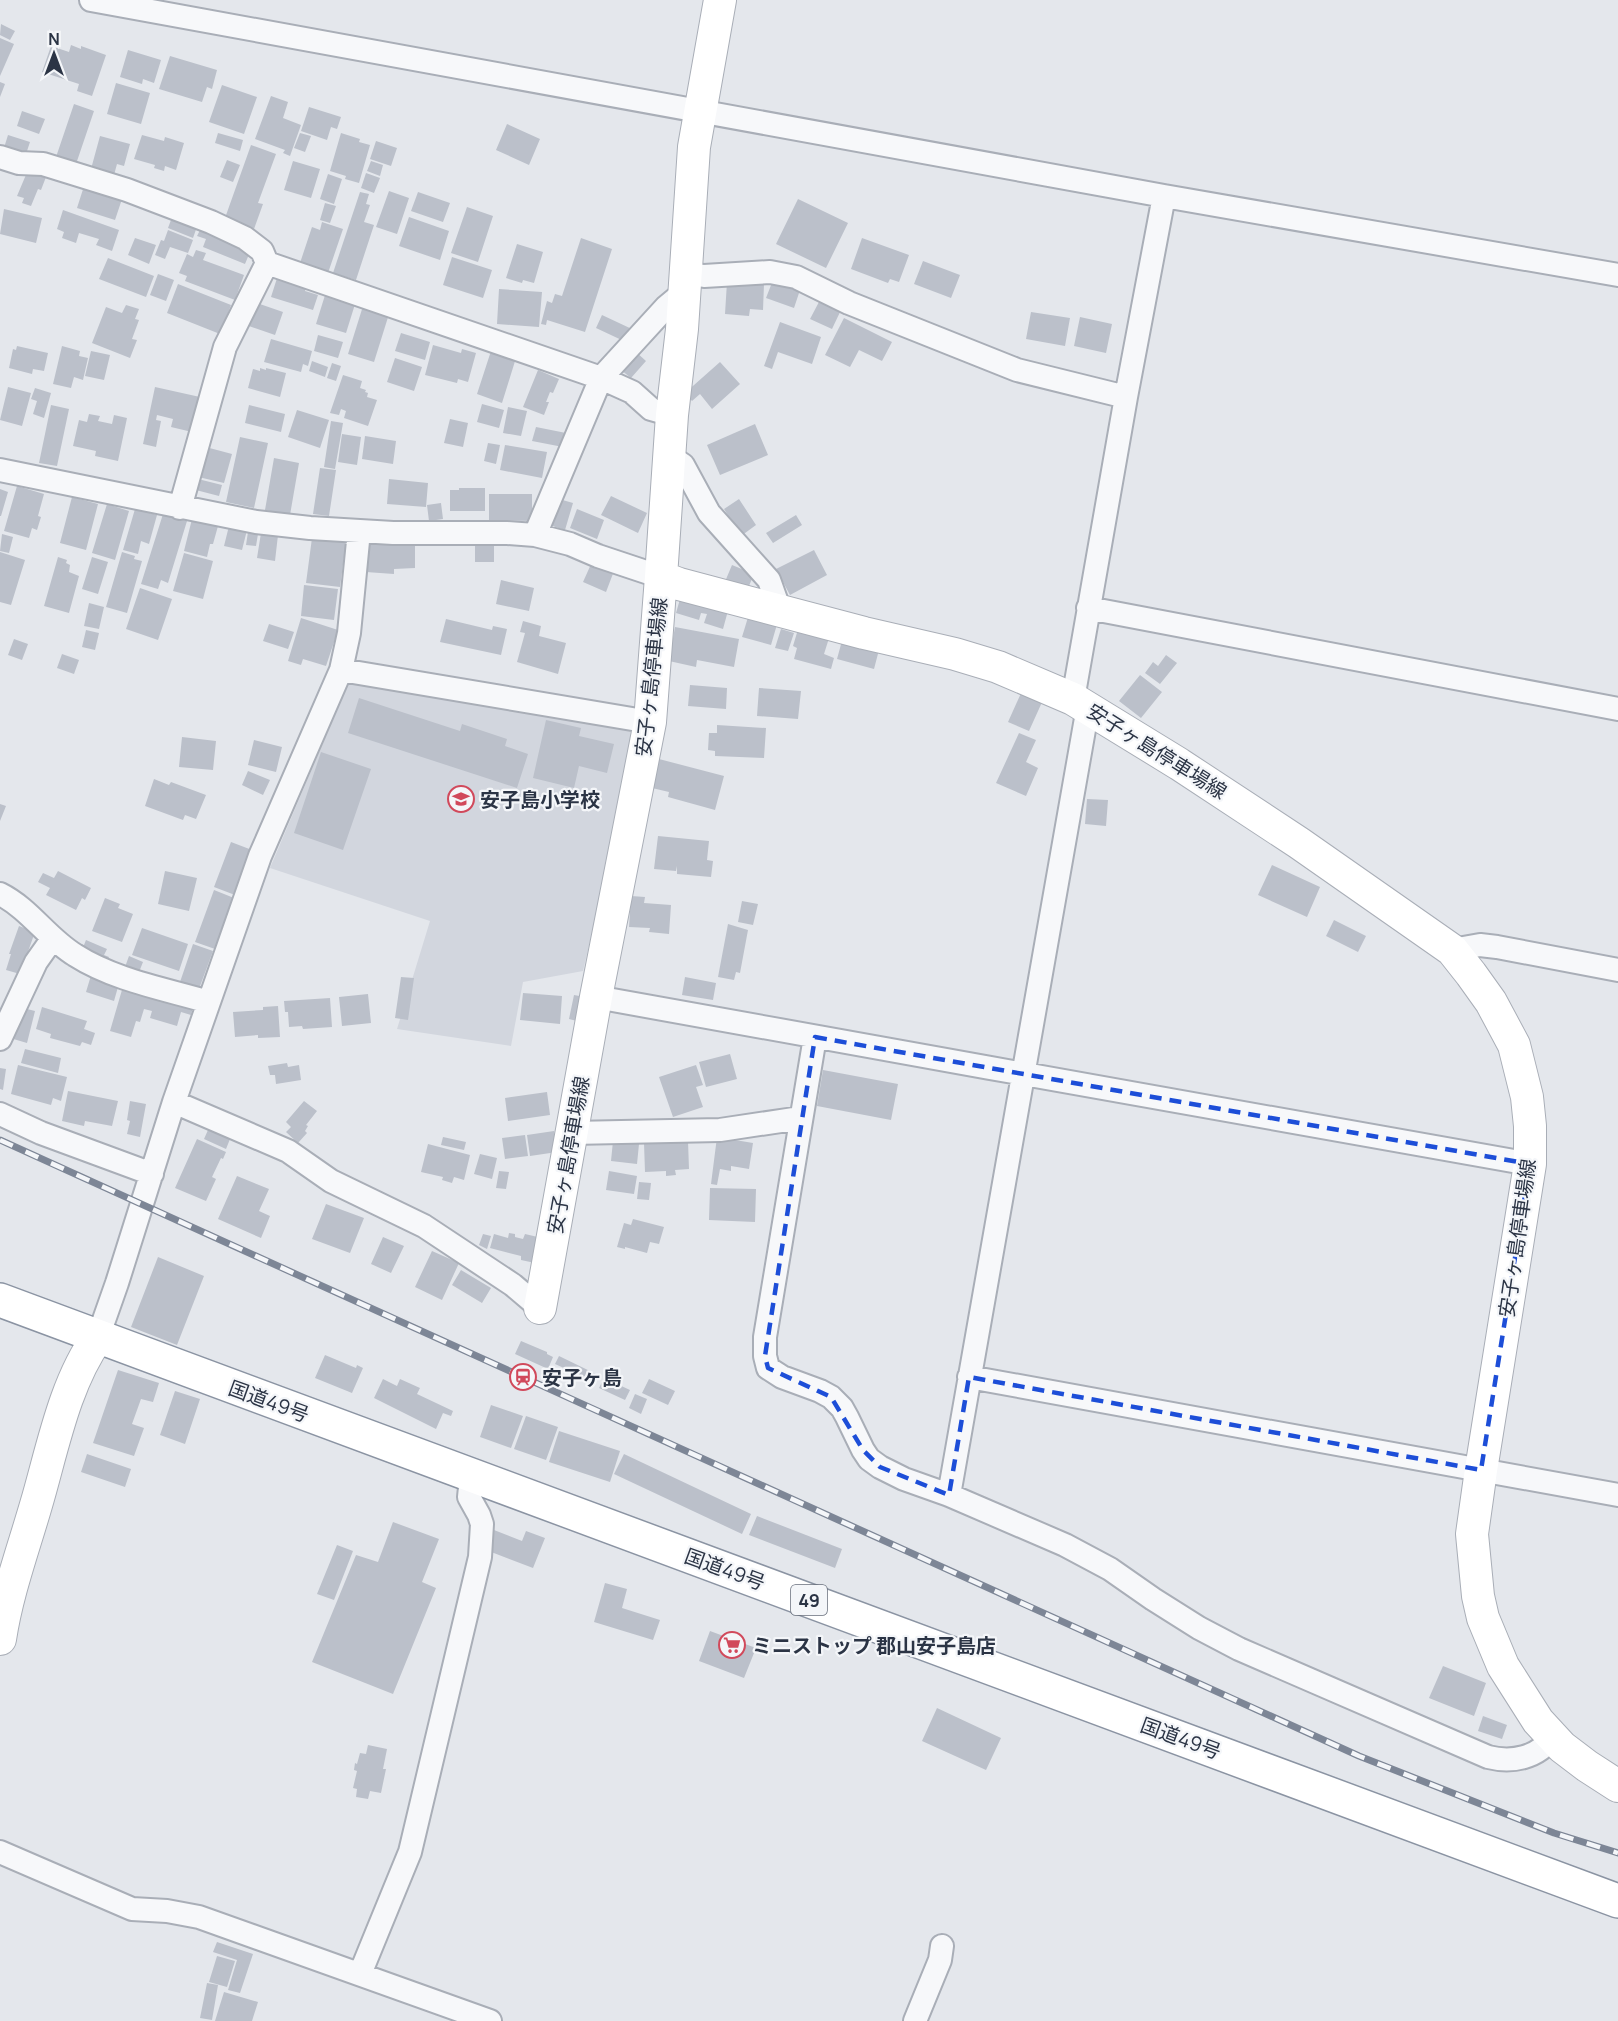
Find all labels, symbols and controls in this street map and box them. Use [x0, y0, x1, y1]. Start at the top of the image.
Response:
north arrow [24, 24, 84, 84]
text: N [48, 28, 60, 50]
street label: 安子ヶ島停車場線 [629, 596, 673, 758]
street label: 安子ヶ島停車場線 [1082, 697, 1232, 805]
school or university icon: 安子島小学校 [446, 784, 476, 814]
place label: 安子島小学校 [480, 786, 600, 813]
street label: 安子ヶ島停車場線 [541, 1074, 595, 1236]
street label: 安子ヶ島停車場線 [1492, 1157, 1542, 1319]
station icon: 安子ヶ島 [508, 1362, 538, 1392]
place label: 安子ヶ島 [542, 1364, 622, 1391]
street label: 国道49号 [225, 1374, 313, 1428]
street label: 国道49号 [681, 1542, 769, 1596]
road number: 49 [791, 1585, 827, 1615]
supermarket icon: ミニストップ 郡山安子島店 [717, 1630, 747, 1660]
place label: ミニストップ 郡山安子島店 [752, 1632, 996, 1659]
street label: 国道49号 [1137, 1711, 1225, 1765]

